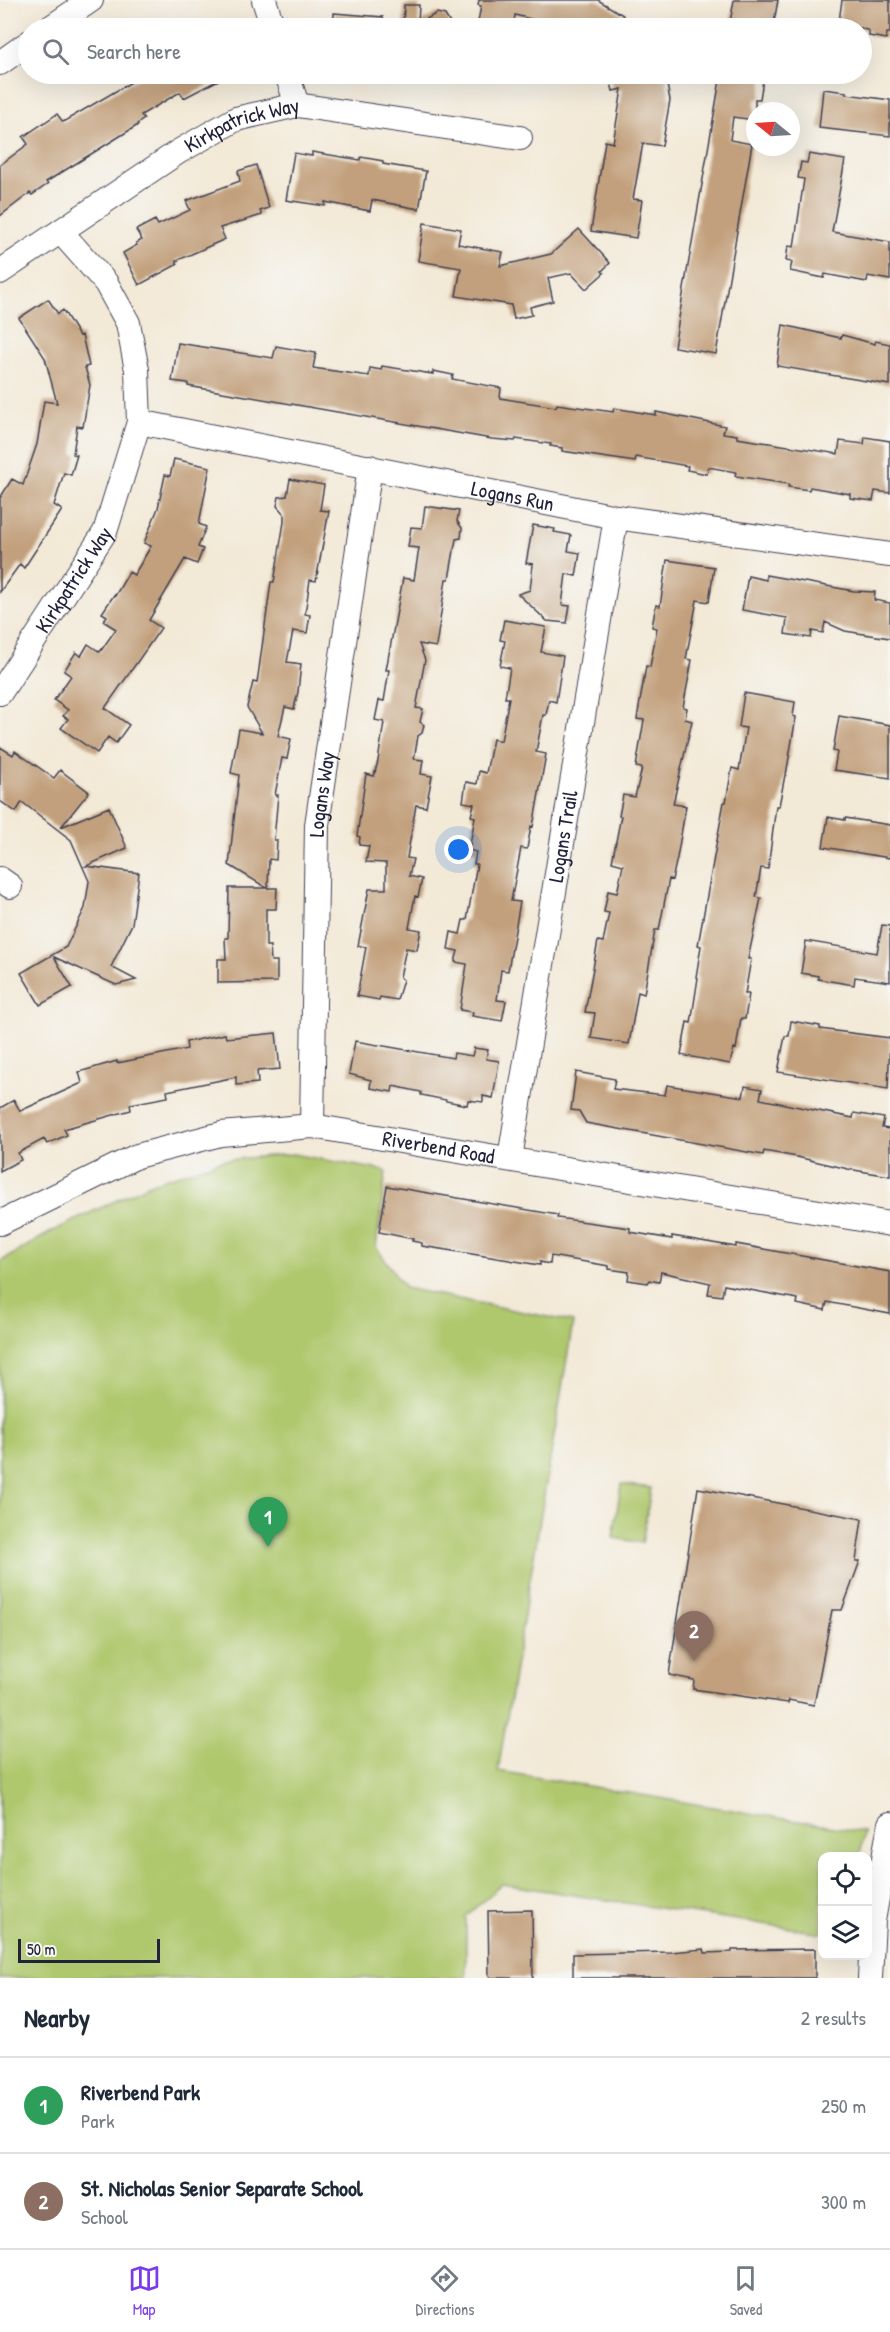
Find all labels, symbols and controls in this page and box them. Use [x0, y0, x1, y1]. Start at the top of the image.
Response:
search box [18, 18, 872, 84]
icon: search [39, 35, 72, 68]
text: Search here [87, 36, 181, 66]
street label: Kirkpatrick Way [179, 90, 302, 159]
north arrow [746, 102, 800, 156]
street label: Logans Run [469, 474, 557, 518]
street label: Kirkpatrick Way [28, 521, 119, 638]
street label: Logans Way [302, 749, 342, 837]
street label: Logans Trail [541, 788, 585, 884]
your location [444, 835, 473, 864]
street label: Riverbend Road [380, 1123, 497, 1171]
pin: 1 [248, 1498, 288, 1547]
pin: 2 [674, 1612, 714, 1661]
map controls [818, 1852, 872, 1960]
button: locate [818, 1852, 872, 1906]
button: layers [818, 1906, 872, 1960]
scale bar [18, 1936, 160, 1964]
text: 50 m [27, 1938, 56, 1960]
text: Nearby [24, 2000, 90, 2035]
text: 2 results [801, 2004, 866, 2031]
text: Riverbend Park [81, 2077, 200, 2107]
text: 1 [40, 2092, 47, 2119]
text: 250 m [821, 2092, 866, 2119]
text: Park [81, 2107, 114, 2134]
text: St. Nicholas Senior Separate School [81, 2173, 363, 2203]
text: 2 [39, 2188, 48, 2215]
text: 300 m [821, 2188, 866, 2215]
text: School [81, 2203, 128, 2230]
tab: Map [128, 2262, 161, 2320]
tab: Directions [416, 2262, 474, 2320]
tab: Saved [729, 2262, 762, 2320]

